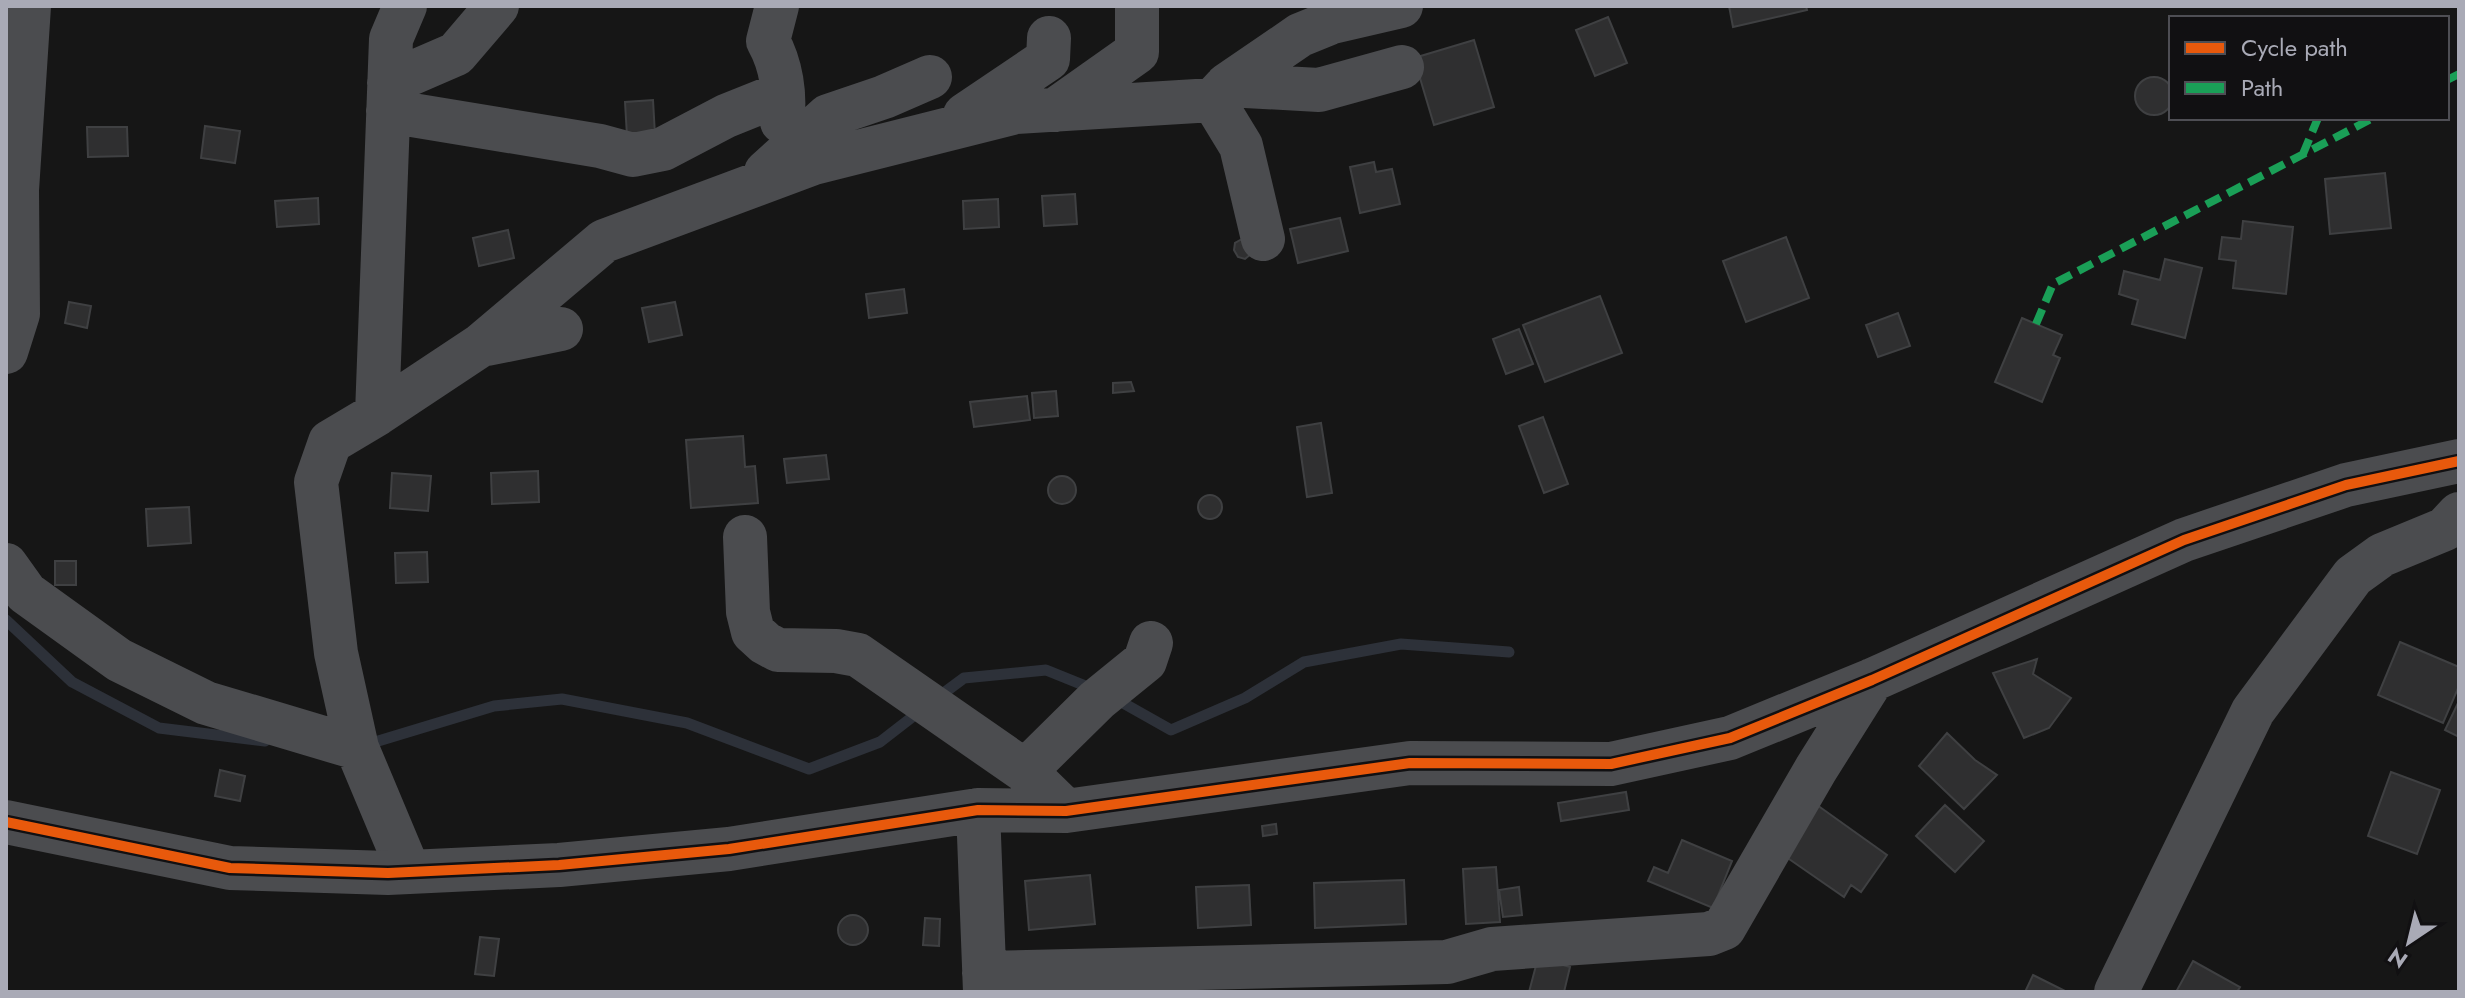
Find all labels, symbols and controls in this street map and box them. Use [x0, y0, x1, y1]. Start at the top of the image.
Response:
legend [2169, 16, 2449, 120]
text: Cycle path [2241, 30, 2348, 65]
text: Path [2241, 70, 2283, 105]
north arrow [2369, 902, 2449, 982]
text: N [2381, 940, 2414, 976]

